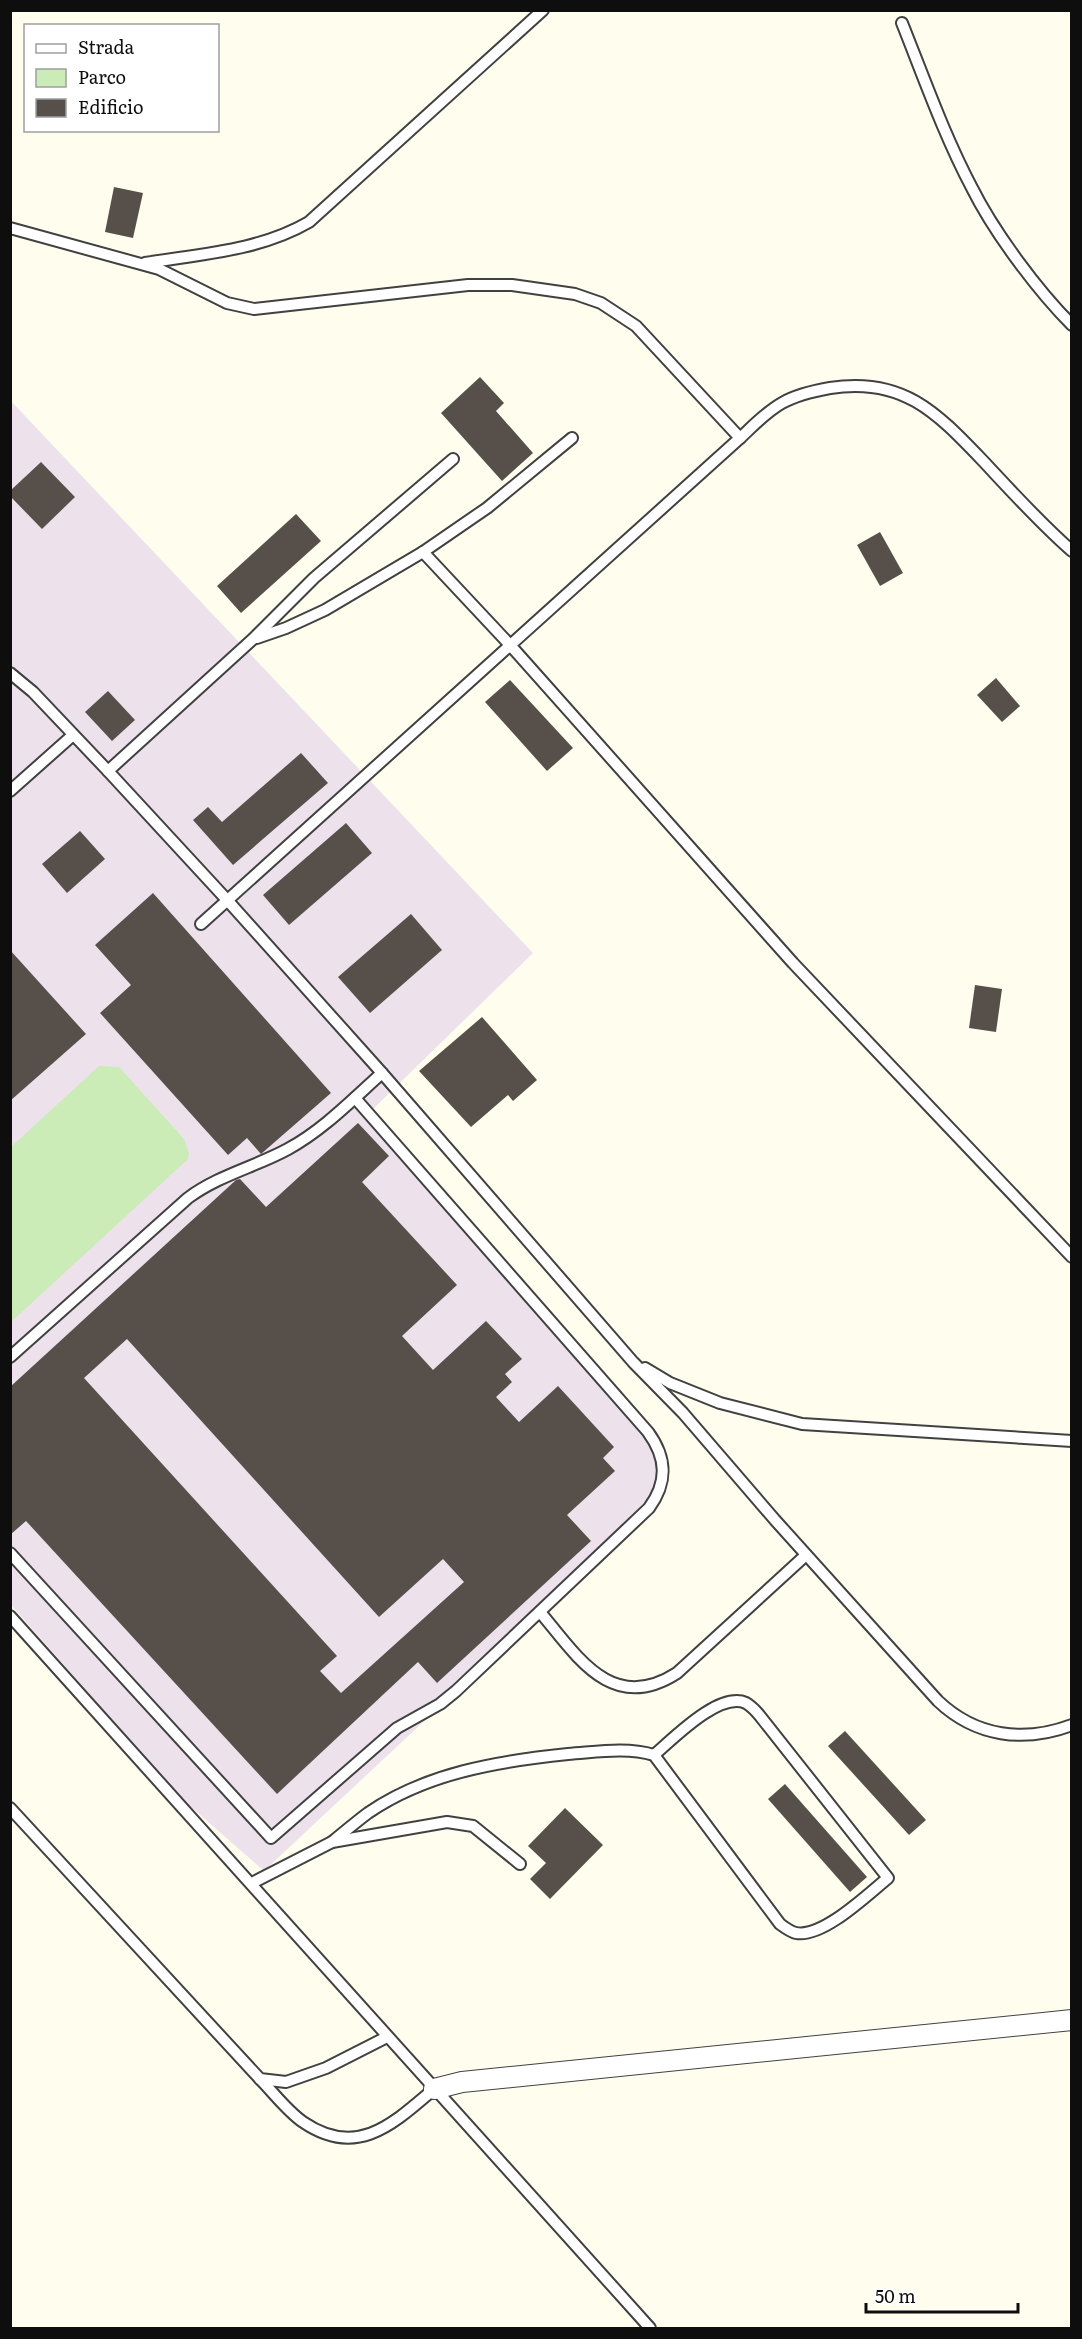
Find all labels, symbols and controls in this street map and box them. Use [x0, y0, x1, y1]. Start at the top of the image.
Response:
legend [24, 24, 219, 132]
text: Strada [78, 33, 135, 60]
text: Parco [78, 63, 126, 90]
text: Edificio [78, 93, 144, 120]
scale bar [866, 2276, 1018, 2314]
text: 50 m [875, 2282, 916, 2309]

